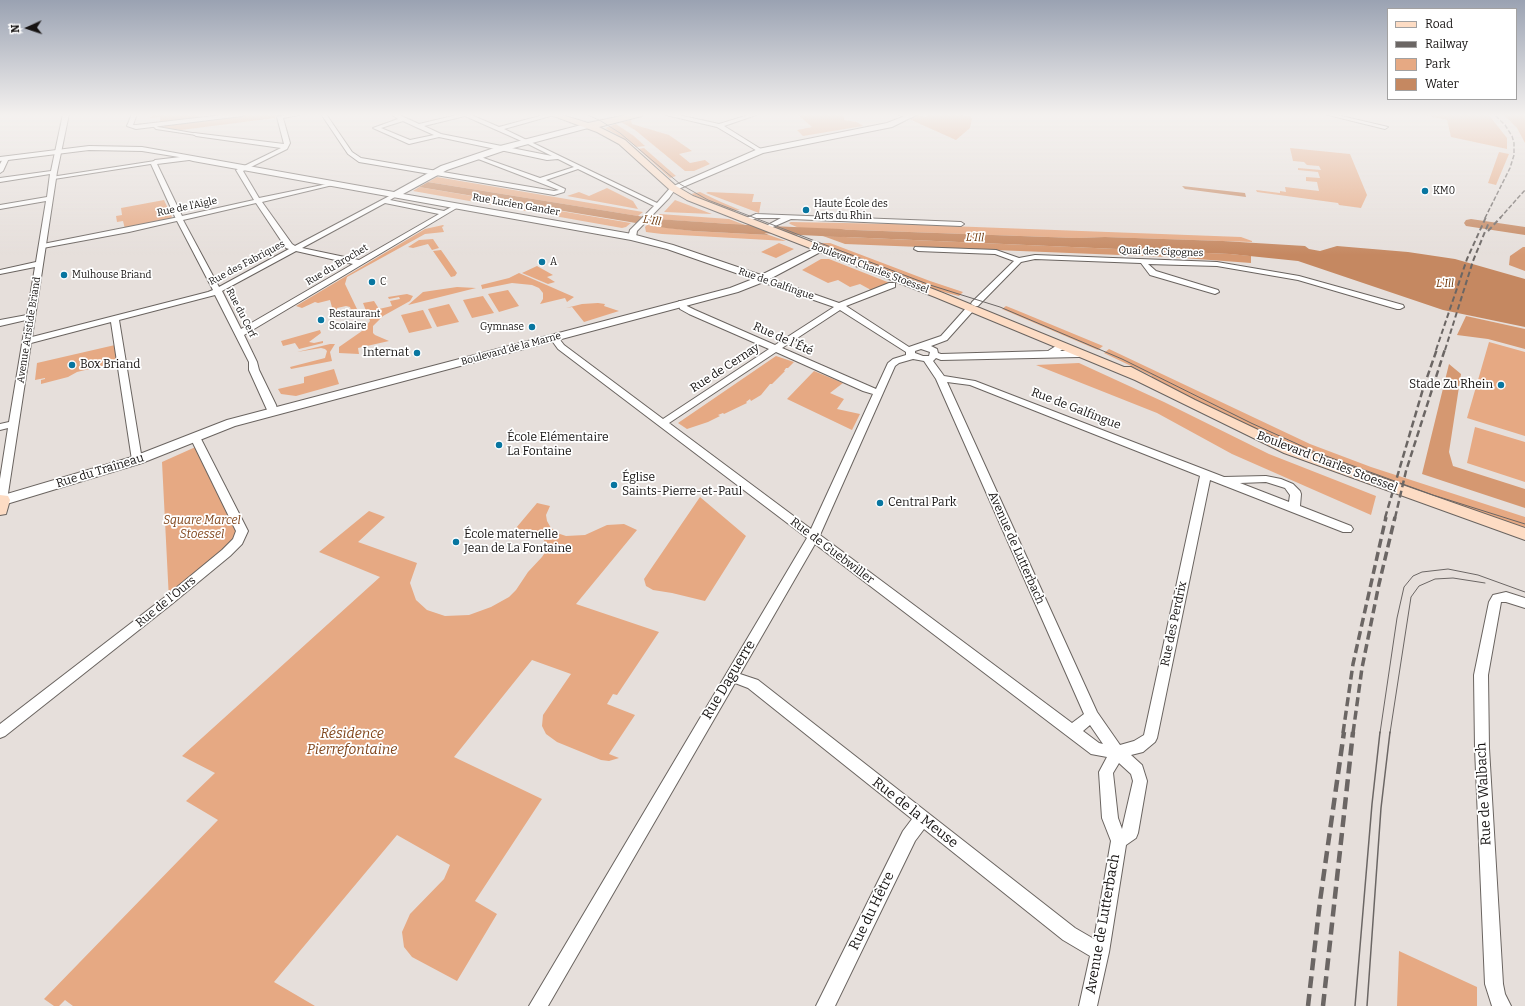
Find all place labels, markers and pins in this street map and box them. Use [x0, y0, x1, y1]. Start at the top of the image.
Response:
place label: KM0 [1433, 185, 1455, 197]
marker: KM0 [1420, 186, 1430, 196]
place label: Haute École des Arts du Rhin [814, 198, 888, 222]
marker: Haute École des Arts du Rhin [801, 205, 811, 215]
place label: A [550, 256, 557, 268]
marker: A [537, 257, 547, 267]
place label: Mulhouse Briand [72, 269, 152, 281]
marker: Mulhouse Briand [59, 270, 69, 280]
place label: C [380, 276, 386, 288]
marker: C [367, 277, 377, 287]
place label: Restaurant Scolaire [329, 308, 380, 332]
marker: Restaurant Scolaire [316, 315, 326, 325]
place label: Gymnase [480, 321, 524, 333]
marker: Gymnase [527, 322, 537, 332]
place label: Internat [363, 346, 409, 360]
marker: Internat [412, 348, 422, 358]
place label: Box Briand [80, 358, 140, 372]
marker: Box Briand [67, 360, 77, 370]
place label: Stade Zu Rhein [1409, 378, 1493, 392]
marker: Stade Zu Rhein [1496, 380, 1506, 390]
place label: École Elémentaire La Fontaine [507, 431, 609, 459]
marker: École Elémentaire La Fontaine [494, 440, 504, 450]
place label: Église Saints-Pierre-et-Paul [622, 471, 742, 499]
marker: Église Saints-Pierre-et-Paul [609, 480, 619, 490]
place label: Central Park [888, 496, 957, 510]
marker: Central Park [875, 498, 885, 508]
place label: École maternelle Jean de La Fontaine [464, 528, 572, 556]
marker: École maternelle Jean de La Fontaine [451, 537, 461, 547]

